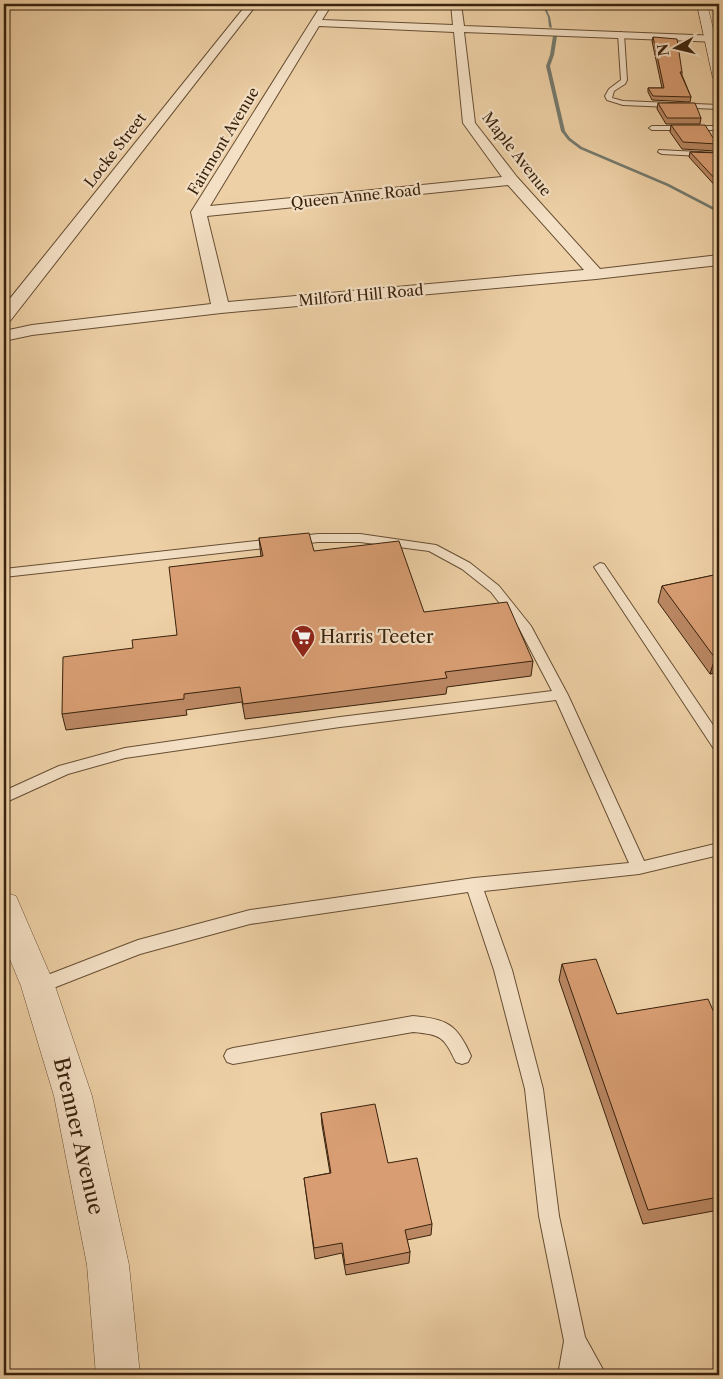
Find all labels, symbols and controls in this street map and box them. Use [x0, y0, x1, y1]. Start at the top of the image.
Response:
north arrow [650, 22, 700, 72]
text: N [653, 43, 673, 57]
street label: Fairmont Avenue [183, 84, 263, 198]
street label: Locke Street [80, 108, 151, 191]
street label: Maple Avenue [478, 108, 556, 200]
street label: Queen Anne Road [290, 180, 422, 212]
street label: Milford Hill Road [298, 280, 424, 310]
supermarket icon: Harris Teeter [290, 624, 316, 658]
place label: Harris Teeter [320, 626, 434, 648]
street label: Brenner Avenue [49, 1055, 109, 1217]

